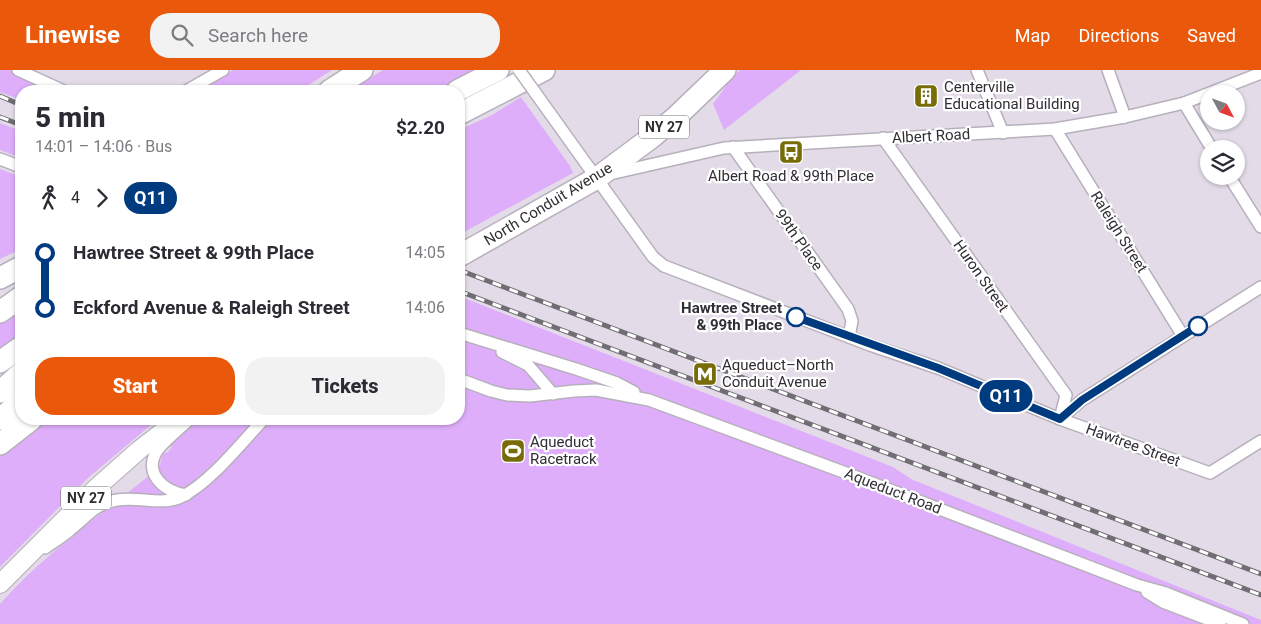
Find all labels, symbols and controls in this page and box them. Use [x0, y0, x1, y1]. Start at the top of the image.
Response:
search box [150, 13, 500, 58]
text: Linewise [25, 21, 120, 49]
icon: search [168, 21, 196, 49]
text: Search here [208, 24, 308, 47]
text: Map [1015, 25, 1050, 46]
text: Directions [1078, 25, 1159, 46]
text: Saved [1187, 25, 1236, 46]
place label: Centerville Educational Building [944, 78, 1080, 113]
building icon: Centerville Educational Building [913, 83, 939, 109]
north arrow [1200, 85, 1245, 130]
map controls [1200, 85, 1245, 185]
text: 5 min [35, 101, 106, 134]
text: $2.20 [396, 116, 445, 139]
road number: NY 27 [639, 116, 689, 138]
street label: Albert Road [891, 125, 971, 147]
text: 14:01 – 14:06 · Bus [35, 137, 172, 156]
bus stop icon: Albert Road & 99th Place [778, 139, 804, 165]
button: layers [1200, 140, 1245, 185]
street label: North Conduit Avenue [481, 159, 615, 249]
place label: Albert Road & 99th Place [708, 167, 874, 185]
icon: walk [35, 184, 63, 212]
icon: forward [88, 184, 116, 212]
text: Q11 [134, 187, 167, 208]
text: 4 [71, 188, 80, 207]
street label: Raleigh Street [1087, 188, 1151, 276]
street label: 99th Place [771, 206, 827, 274]
street label: Huron Street [950, 236, 1013, 316]
text: Hawtree Street & 99th Place [73, 241, 314, 264]
text: 14:05 [405, 243, 445, 262]
text: Eckford Avenue & Raleigh Street [73, 296, 350, 319]
text: 14:06 [405, 298, 445, 317]
place label: Hawtree Street & 99th Place [681, 299, 782, 334]
marker: Hawtree Street & 99th Place [786, 307, 806, 327]
unlabelled marker [1188, 316, 1208, 336]
place label: Aqueduct–North Conduit Avenue [722, 356, 834, 391]
button: Start [35, 357, 235, 415]
button: Tickets [245, 357, 445, 415]
metro station icon: Aqueduct–North Conduit Avenue [692, 361, 718, 387]
line badge: Q11 [977, 380, 1035, 412]
text: Q11 [989, 385, 1023, 406]
street label: Hawtree Street [1083, 420, 1183, 470]
place label: Aqueduct Racetrack [530, 433, 597, 468]
sports icon: Aqueduct Racetrack [500, 438, 526, 464]
street label: Aqueduct Road [842, 464, 944, 518]
road number: NY 27 [61, 486, 111, 509]

